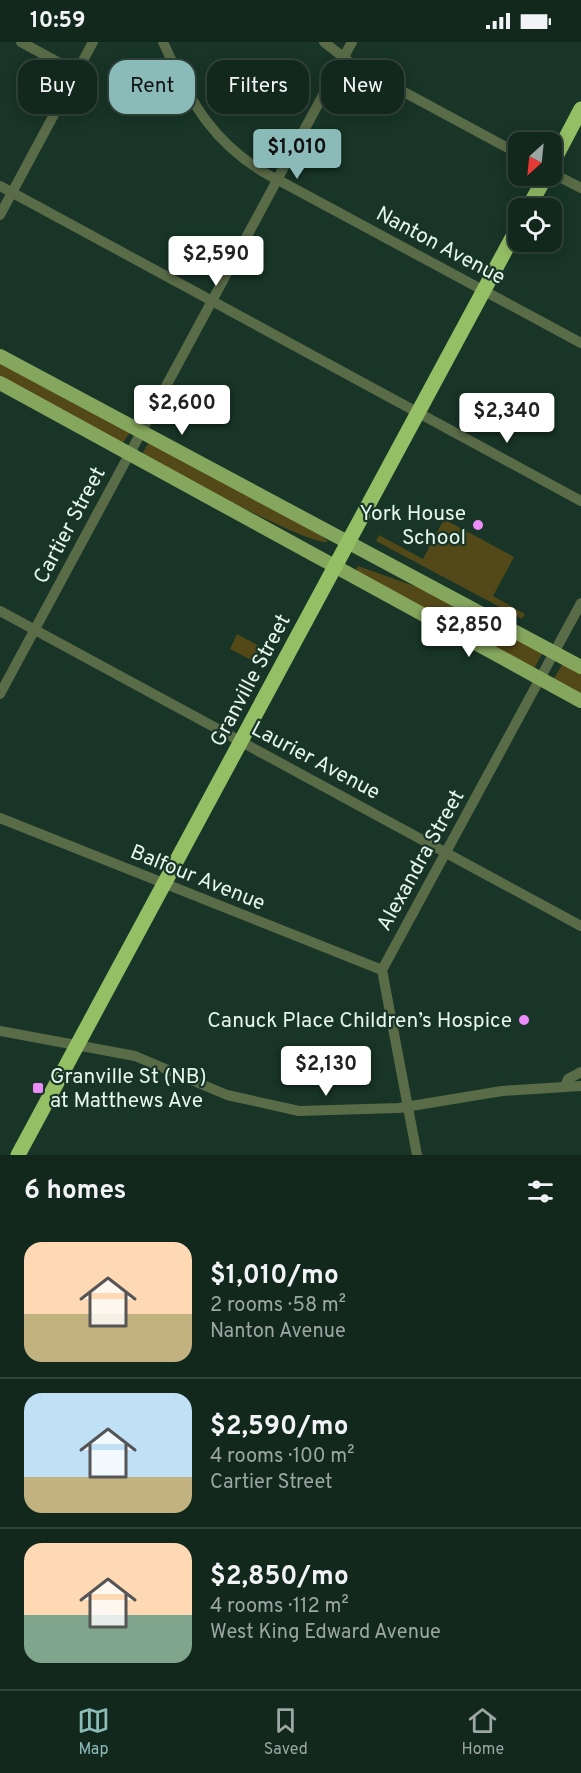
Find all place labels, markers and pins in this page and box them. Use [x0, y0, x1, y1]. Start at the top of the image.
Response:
pin: $1,010 [248, 129, 346, 180]
pin: $2,590 [167, 236, 265, 287]
pin: $2,600 [133, 385, 231, 436]
pin: $2,340 [458, 393, 556, 444]
place label: York House School [360, 501, 466, 552]
marker: York House School [471, 518, 485, 532]
pin: $2,850 [420, 607, 518, 658]
place label: Canuck Place Children’s Hospice [207, 1008, 512, 1035]
marker: Canuck Place Children’s Hospice [517, 1013, 531, 1027]
pin: $2,130 [277, 1046, 375, 1097]
place label: Granville St (NB) at Matthews Ave [50, 1064, 207, 1115]
marker: Granville St (NB) at Matthews Ave [31, 1081, 45, 1095]

